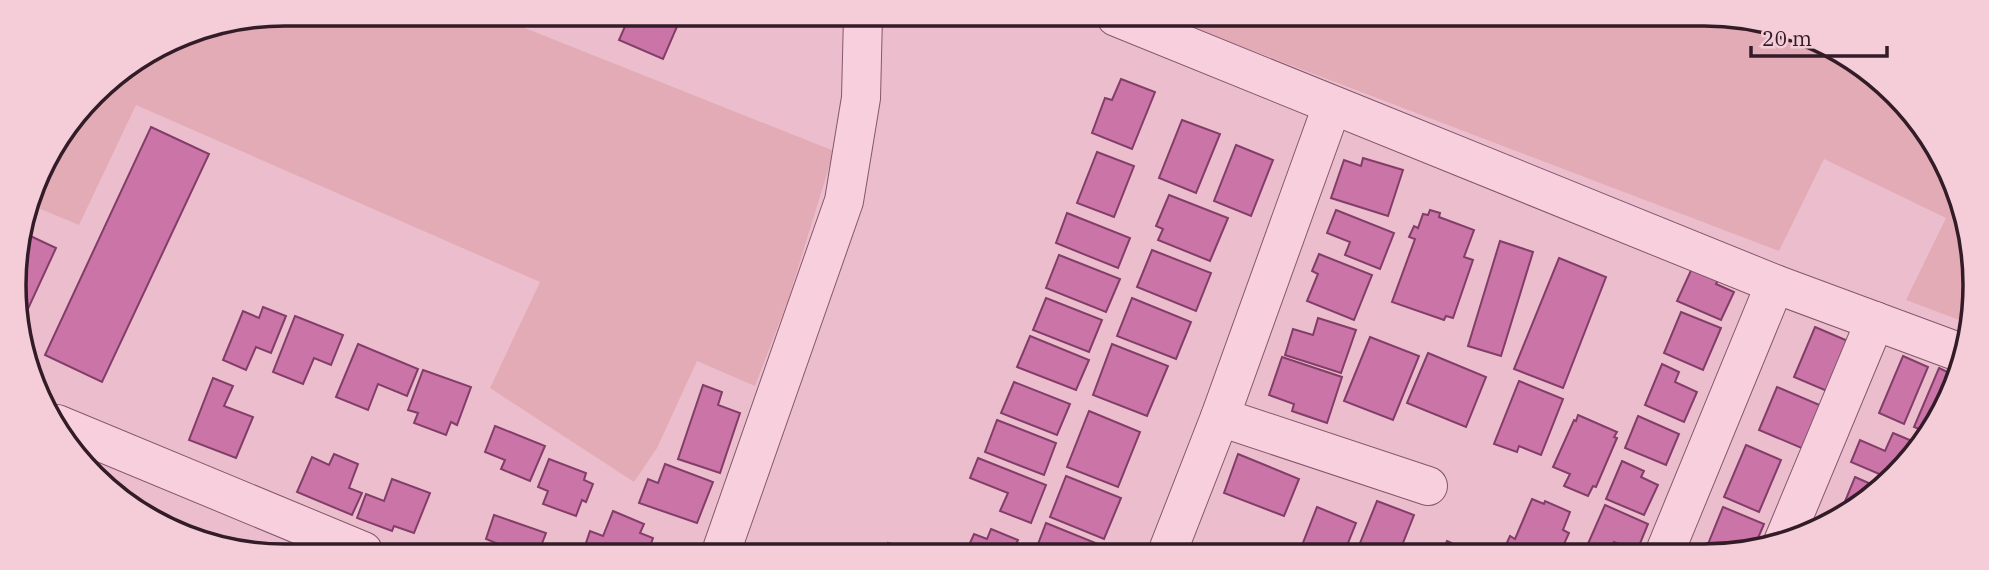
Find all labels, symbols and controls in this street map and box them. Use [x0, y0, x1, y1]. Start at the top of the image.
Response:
scale bar [1751, 14, 1888, 58]
text: 20 m [1762, 24, 1812, 52]

